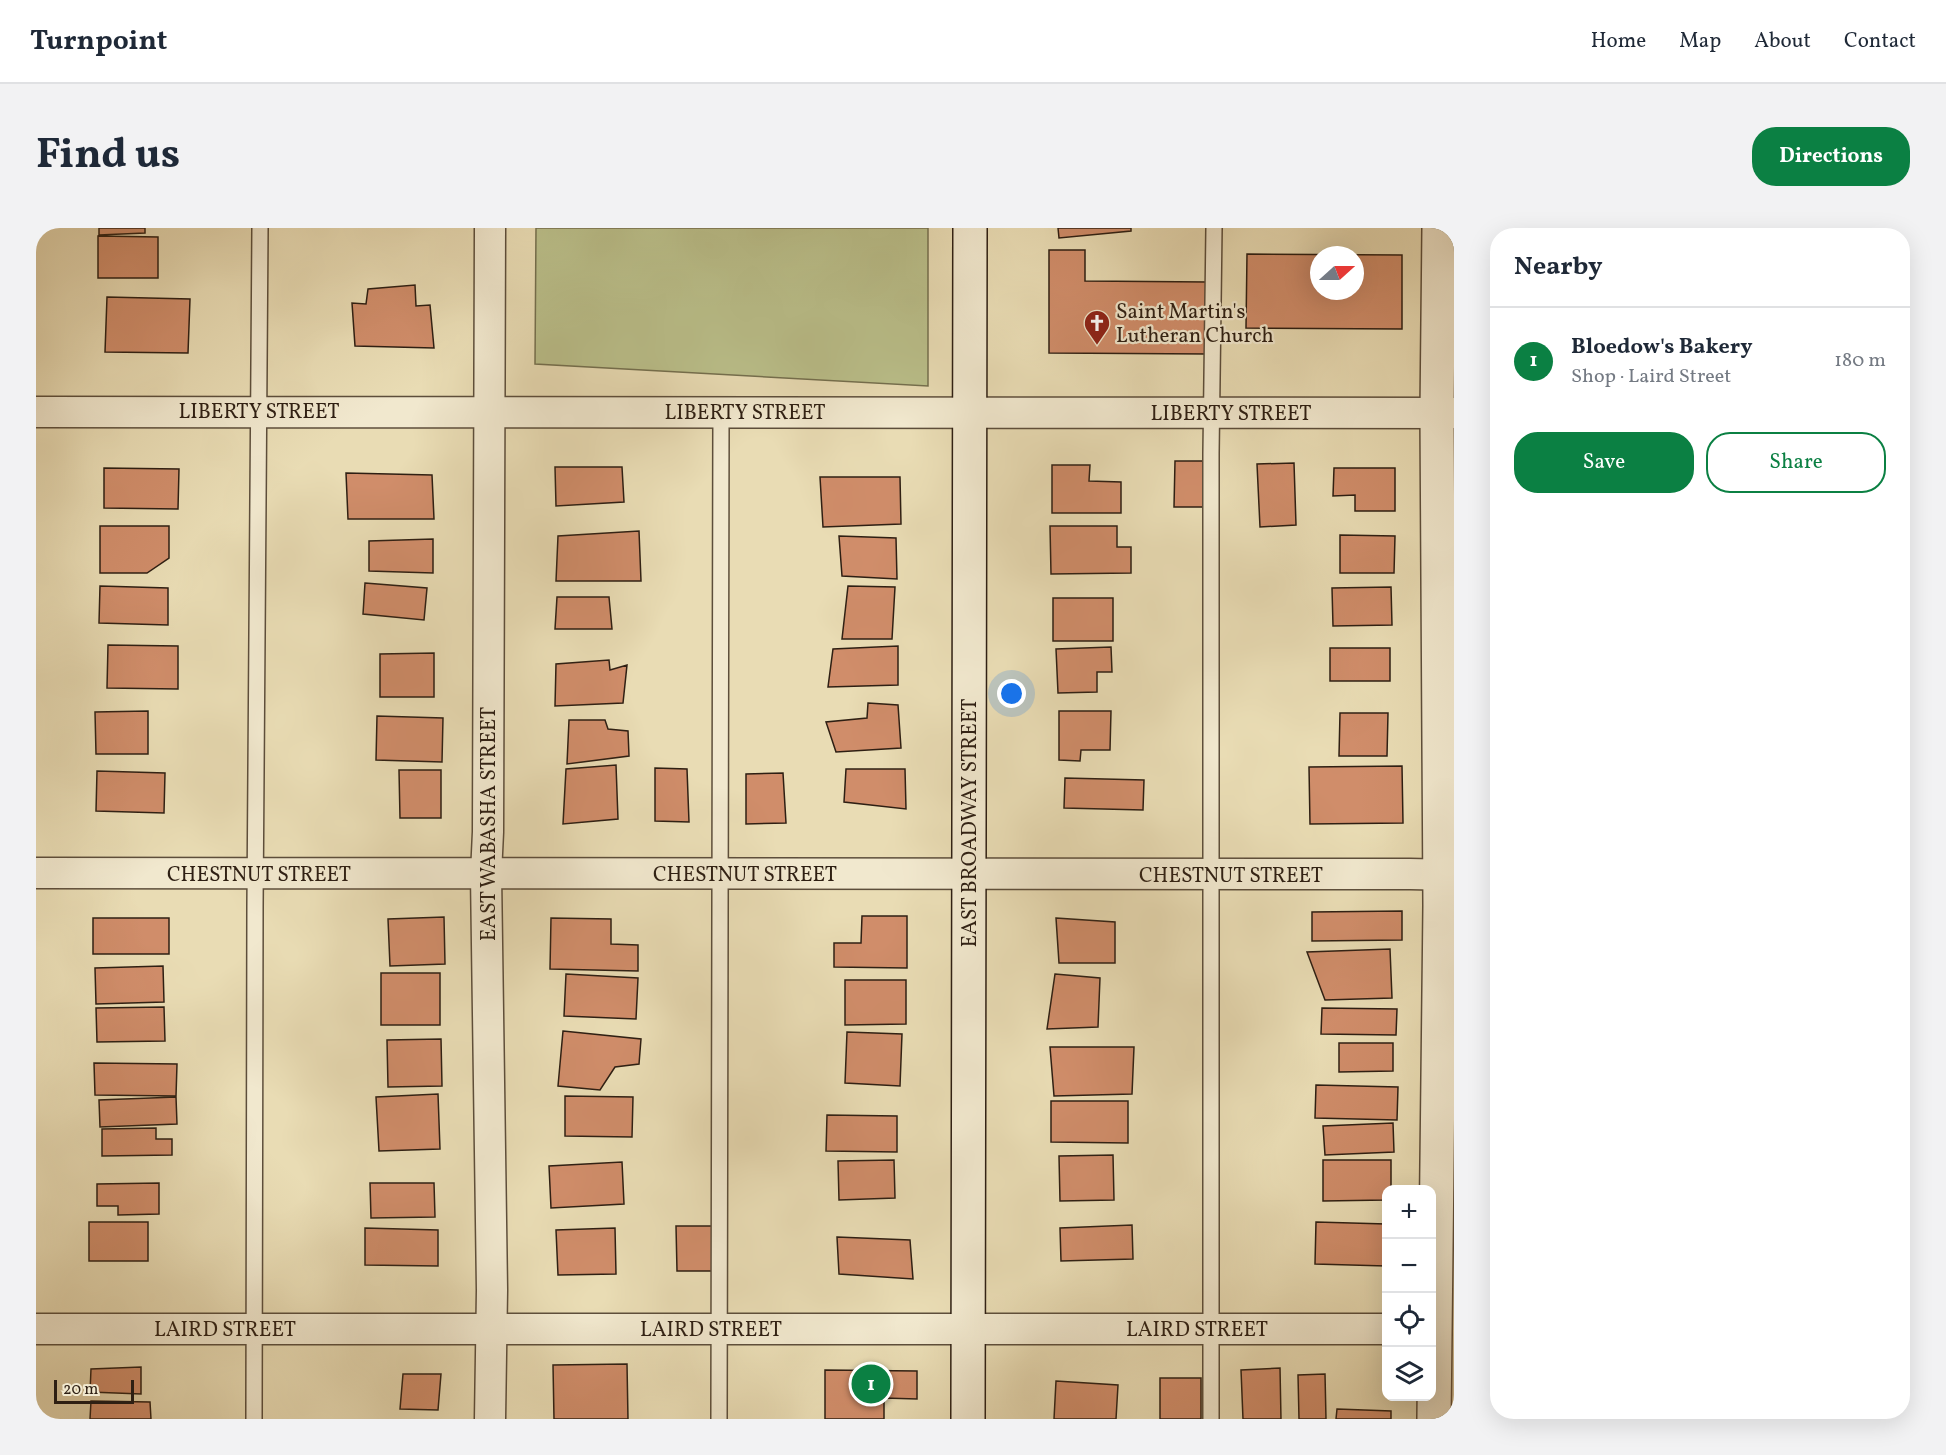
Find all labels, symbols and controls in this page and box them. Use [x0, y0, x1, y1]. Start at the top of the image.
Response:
text: Turnpoint [30, 22, 167, 61]
text: Home [1591, 27, 1646, 56]
text: Map [1679, 27, 1721, 56]
text: About [1754, 27, 1811, 56]
text: Contact [1844, 27, 1916, 56]
text: Find us [36, 127, 180, 186]
button: Directions [1752, 127, 1910, 186]
north arrow [1310, 246, 1364, 300]
text: Nearby [1514, 249, 1603, 285]
place label: Saint Martin's Lutheran Church [1116, 298, 1274, 351]
church icon: Saint Martin's Lutheran Church [1082, 308, 1112, 346]
text: Bloedow's Bakery [1571, 332, 1753, 363]
text: 1 [1529, 347, 1538, 375]
text: 180 m [1834, 347, 1886, 375]
text: Shop · Laird Street [1571, 363, 1731, 391]
street label: LIBERTY STREET [179, 398, 339, 427]
street label: LIBERTY STREET [665, 399, 825, 428]
street label: LIBERTY STREET [1151, 400, 1311, 429]
button: Save [1514, 432, 1694, 493]
button: Share [1706, 432, 1886, 493]
your location [997, 679, 1026, 708]
street label: EAST BROADWAY STREET [956, 699, 985, 947]
street label: EAST WABASHA STREET [475, 707, 504, 941]
street label: CHESTNUT STREET [167, 861, 351, 890]
street label: CHESTNUT STREET [653, 861, 837, 890]
street label: CHESTNUT STREET [1139, 862, 1323, 891]
map controls [1382, 1185, 1436, 1401]
button: + [1382, 1185, 1436, 1239]
button: − [1382, 1239, 1436, 1293]
button: locate [1382, 1293, 1436, 1347]
street label: LAIRD STREET [154, 1316, 296, 1345]
street label: LAIRD STREET [640, 1316, 782, 1345]
street label: LAIRD STREET [1126, 1316, 1268, 1345]
button: layers [1382, 1347, 1436, 1401]
pin: 1 [852, 1362, 890, 1406]
scale bar [54, 1377, 134, 1404]
text: 20 m [63, 1379, 98, 1401]

